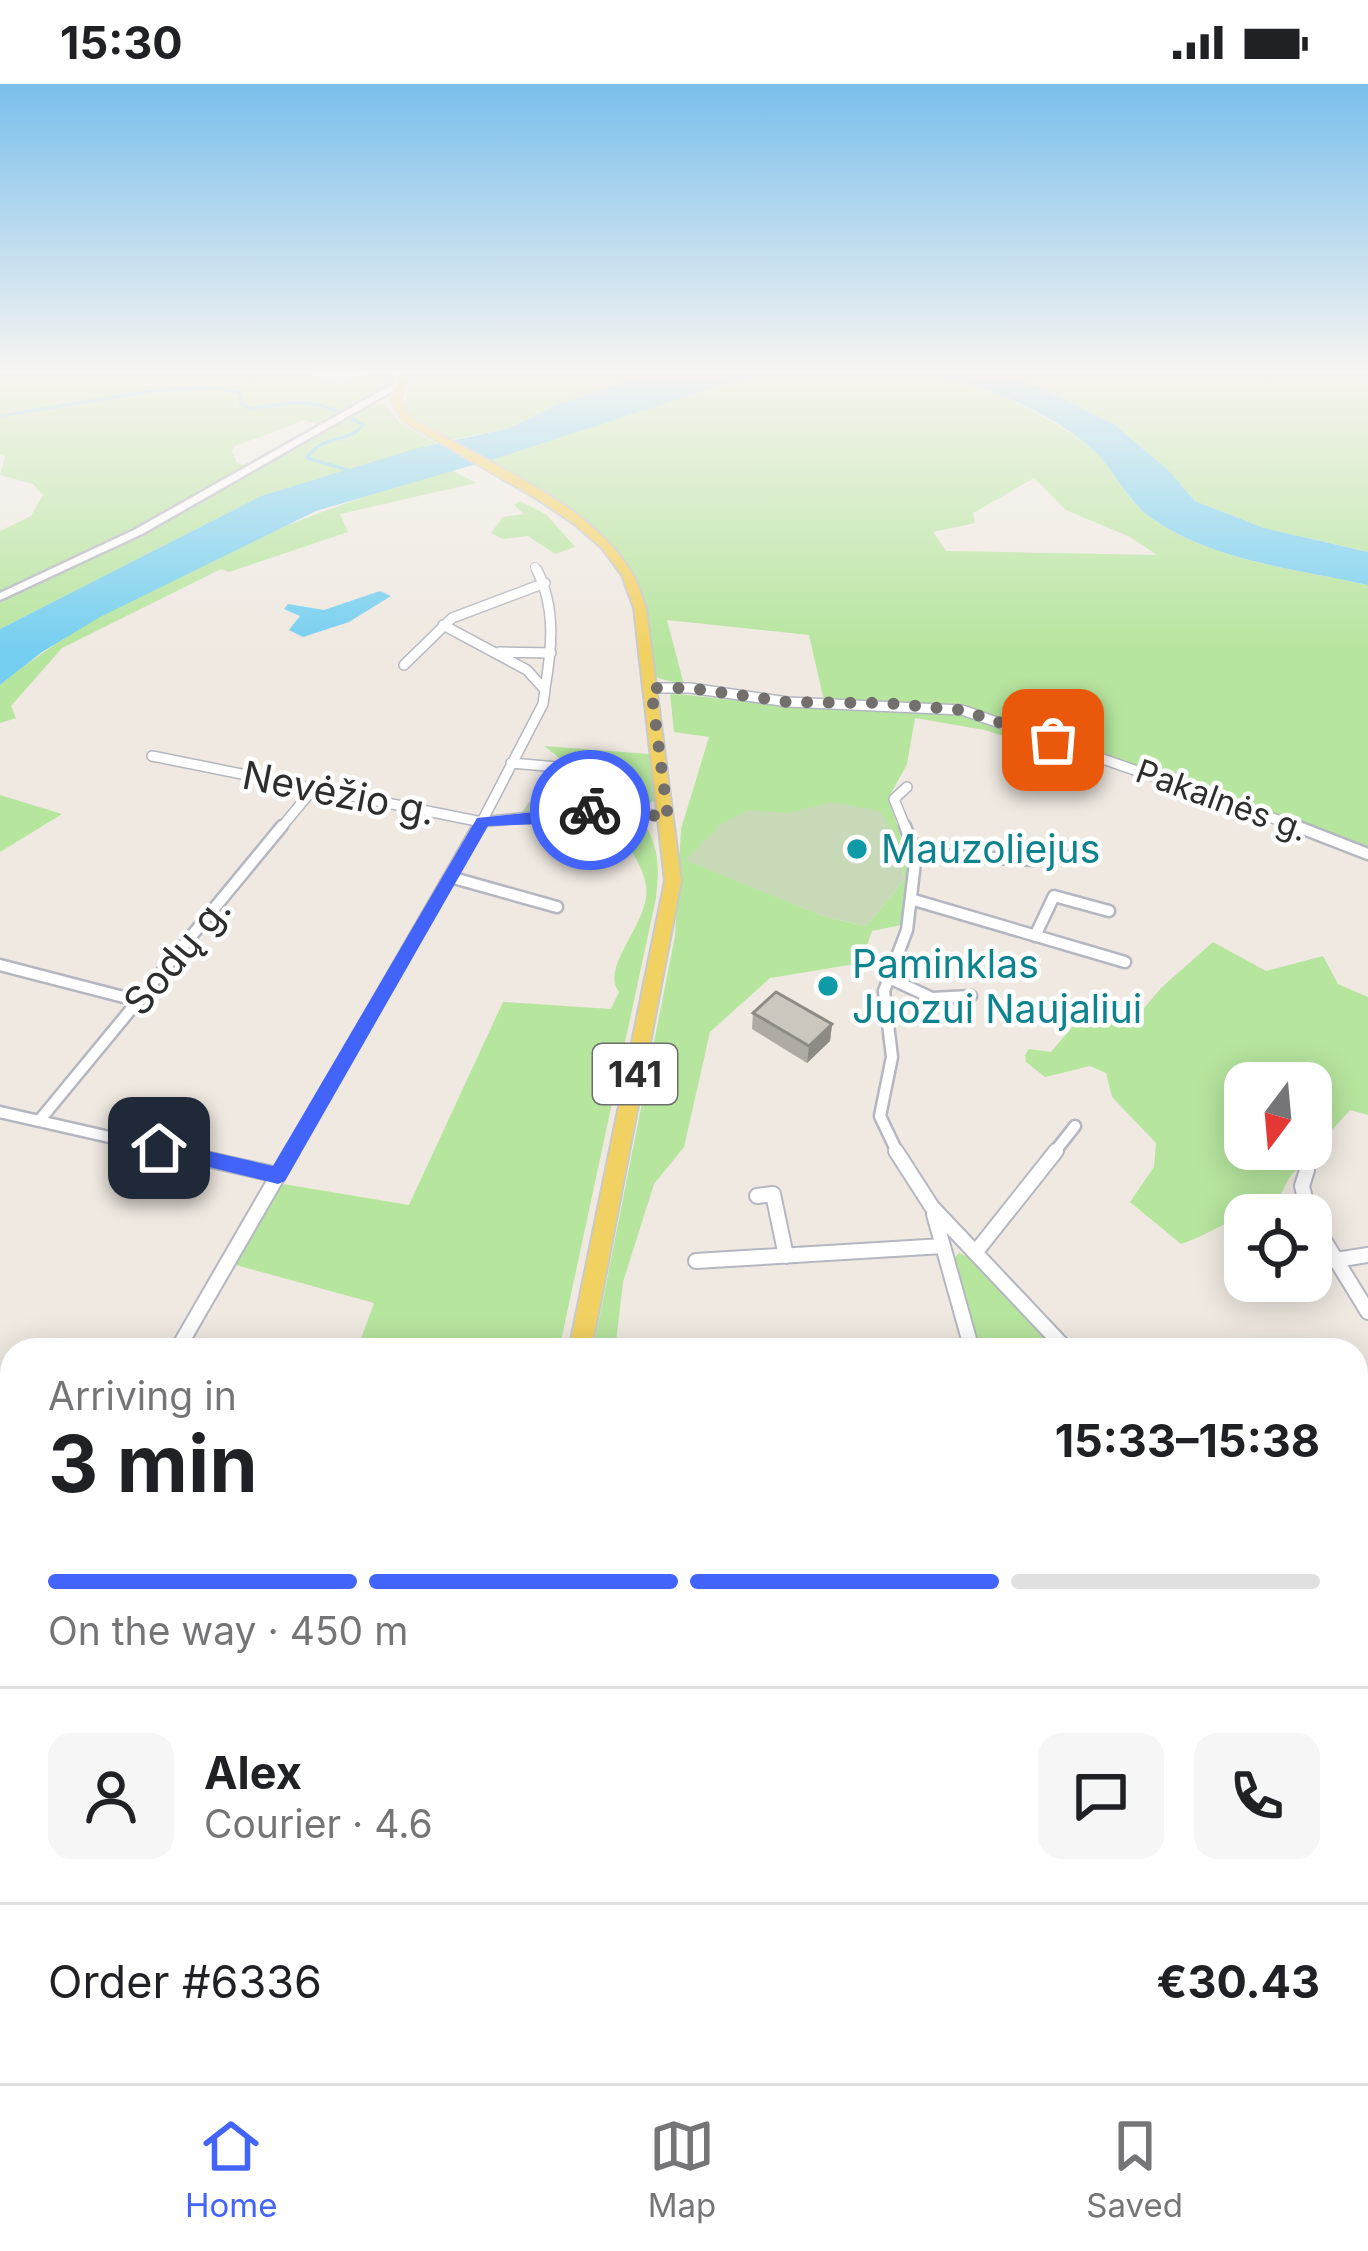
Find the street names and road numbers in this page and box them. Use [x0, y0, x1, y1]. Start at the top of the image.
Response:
street label: Nevėžio g. [239, 751, 439, 834]
street label: Pakalnės g. [1131, 751, 1313, 849]
street label: Sodų g. [113, 885, 240, 1024]
road number: 141 [593, 1044, 677, 1104]

